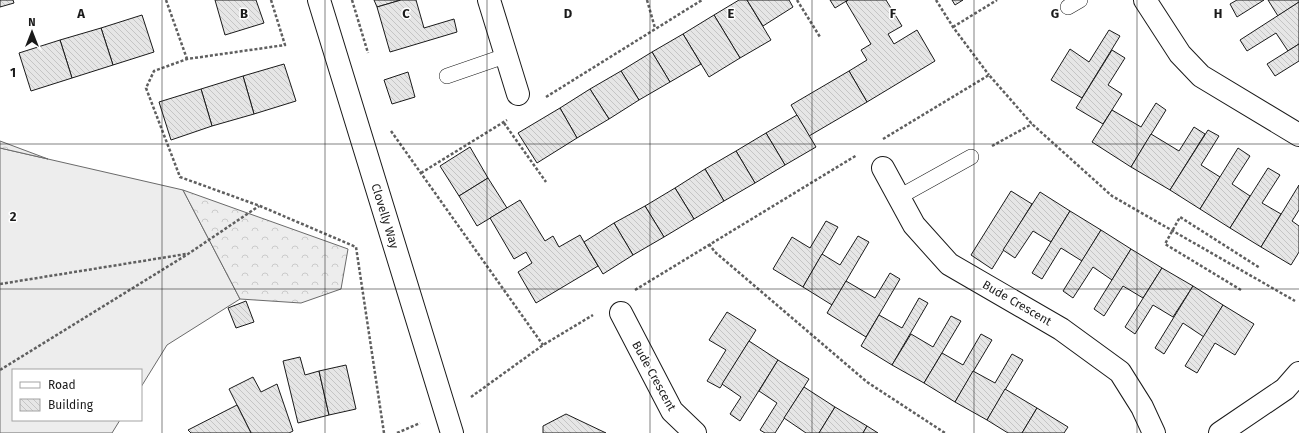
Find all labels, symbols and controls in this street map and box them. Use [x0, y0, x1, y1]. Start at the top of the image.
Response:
text: A [76, 6, 85, 21]
text: B [240, 6, 248, 21]
text: C [402, 6, 410, 21]
text: D [564, 6, 573, 21]
text: E [728, 6, 735, 21]
text: F [890, 6, 897, 21]
text: G [1051, 6, 1059, 21]
text: H [1214, 6, 1222, 21]
north arrow [12, 12, 52, 52]
text: N [28, 16, 36, 29]
text: 1 [10, 65, 16, 80]
street label: Clovelly Way [368, 182, 402, 250]
text: 2 [10, 209, 17, 224]
street label: Bude Crescent [980, 278, 1055, 329]
street label: Bude Crescent [629, 339, 679, 414]
legend [12, 369, 142, 421]
text: Road [48, 378, 76, 392]
text: Building [48, 398, 94, 412]

